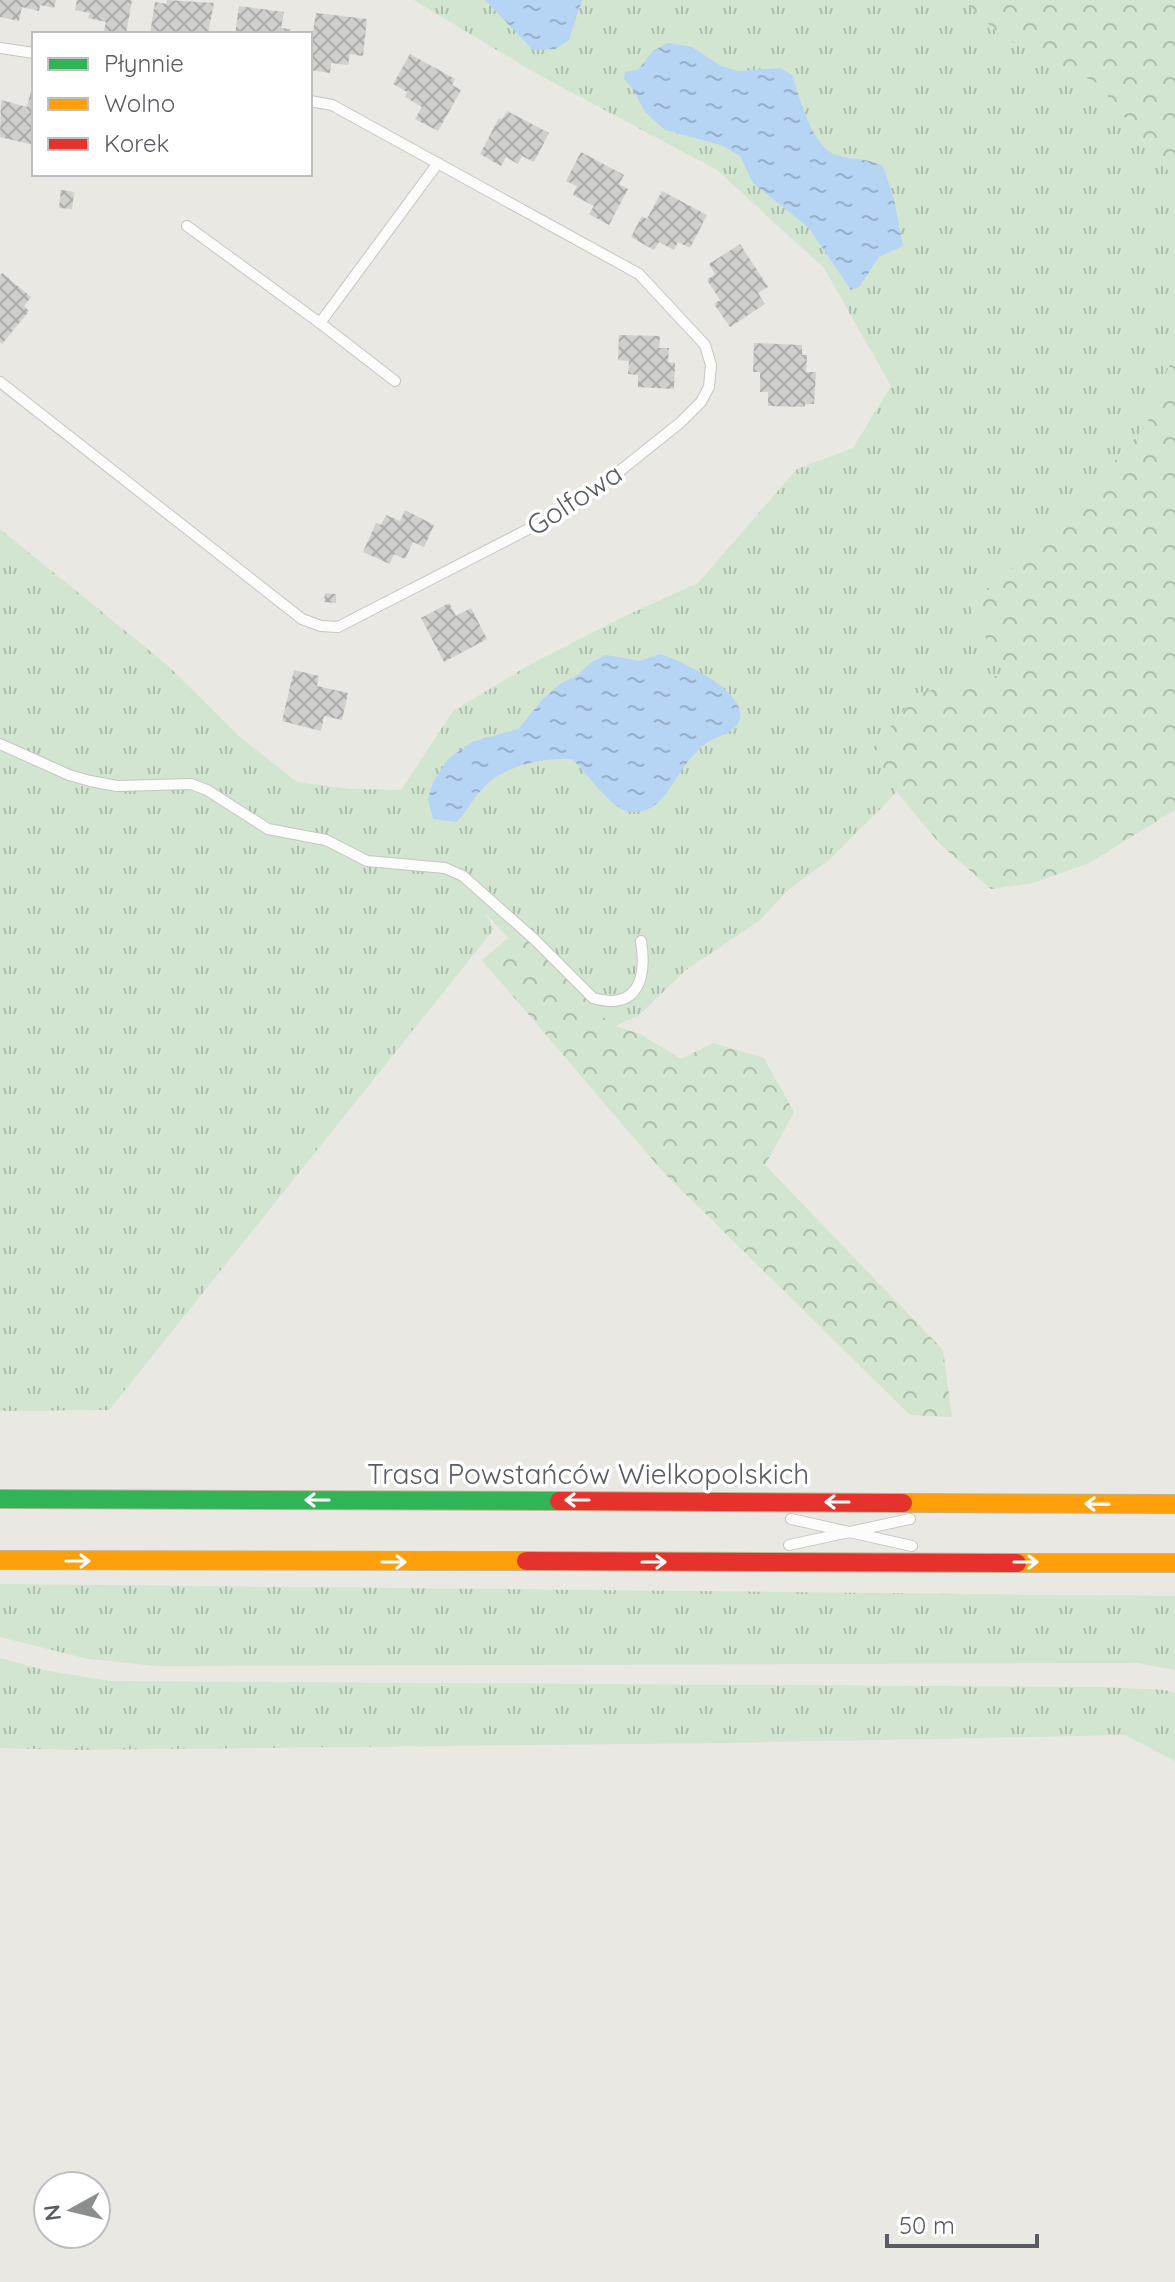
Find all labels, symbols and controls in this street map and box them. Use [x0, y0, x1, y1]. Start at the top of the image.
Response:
legend [32, 32, 312, 176]
text: Płynnie [104, 48, 184, 78]
text: Wolno [104, 88, 175, 118]
text: Korek [104, 128, 169, 158]
street label: Golfowa [520, 455, 628, 543]
street label: Trasa Powstańców Wielkopolskich [367, 1456, 809, 1491]
one-way arrow [304, 1492, 331, 1507]
one-way arrow [564, 1492, 591, 1508]
one-way arrow [824, 1494, 851, 1510]
one-way arrow [1084, 1496, 1111, 1512]
one-way arrow [64, 1553, 91, 1569]
one-way arrow [380, 1554, 407, 1570]
one-way arrow [640, 1554, 667, 1570]
one-way arrow [1012, 1554, 1039, 1570]
north arrow [32, 2170, 112, 2250]
scale bar [887, 2198, 1037, 2248]
text: N [37, 2203, 67, 2223]
text: 50 m [899, 2210, 955, 2240]

